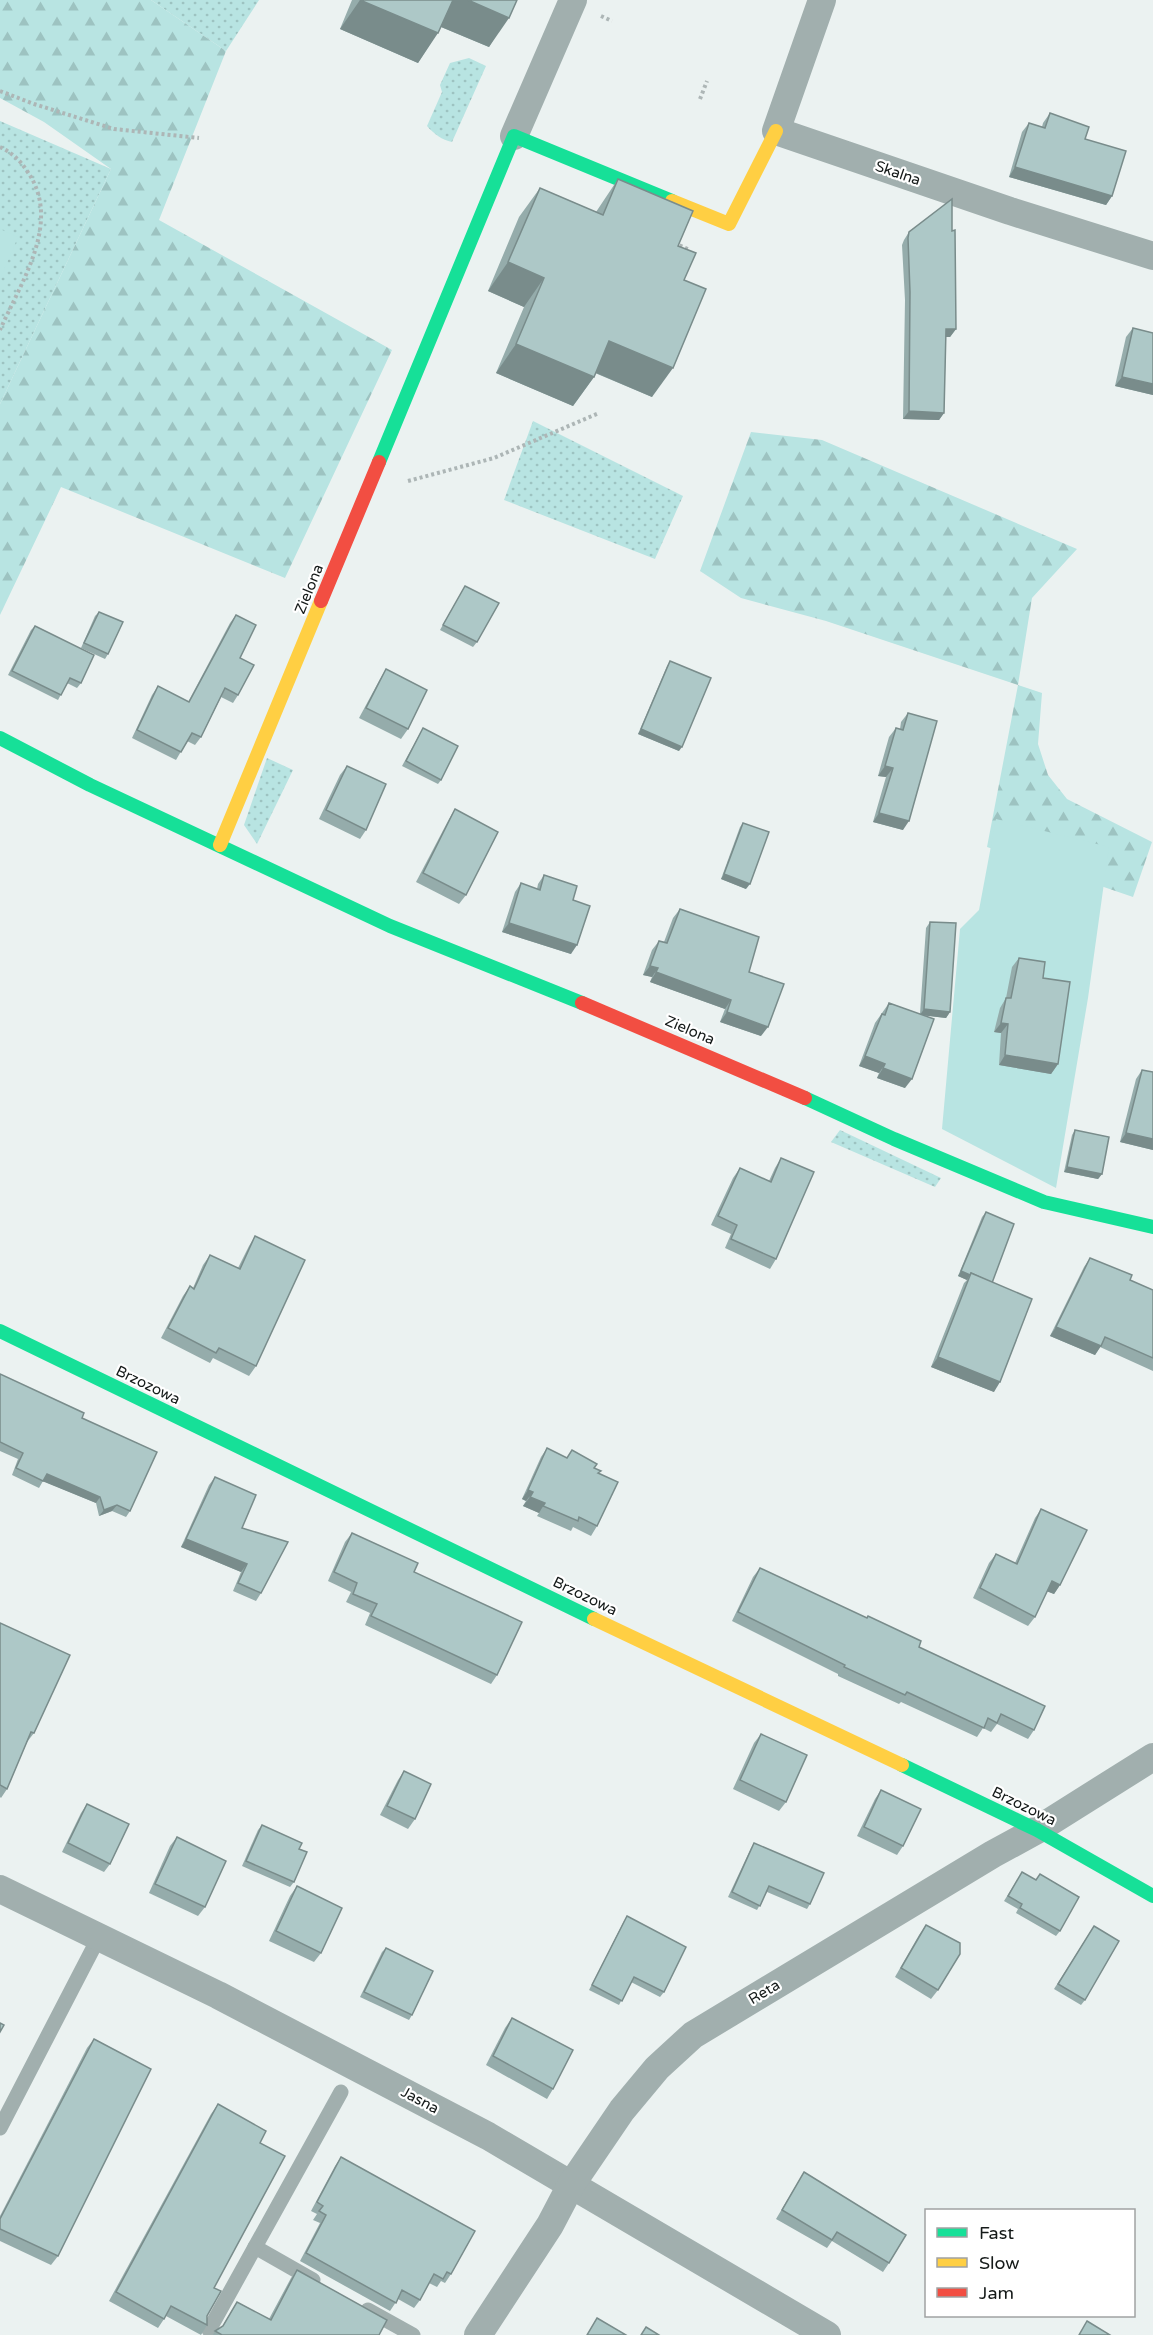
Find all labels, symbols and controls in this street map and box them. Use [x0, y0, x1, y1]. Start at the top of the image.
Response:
street label: Skalna [873, 157, 923, 189]
street label: Zielona [291, 561, 327, 617]
street label: Zielona [662, 1012, 718, 1048]
street label: Brzozowa [113, 1362, 183, 1408]
street label: Brzozowa [550, 1573, 620, 1619]
street label: Brzozowa [989, 1783, 1059, 1829]
street label: Reta [745, 1976, 783, 2008]
street label: Jasna [398, 2083, 442, 2117]
legend [925, 2209, 1135, 2317]
text: Fast [979, 2222, 1014, 2244]
text: Slow [979, 2252, 1020, 2274]
text: Jam [979, 2282, 1014, 2304]

